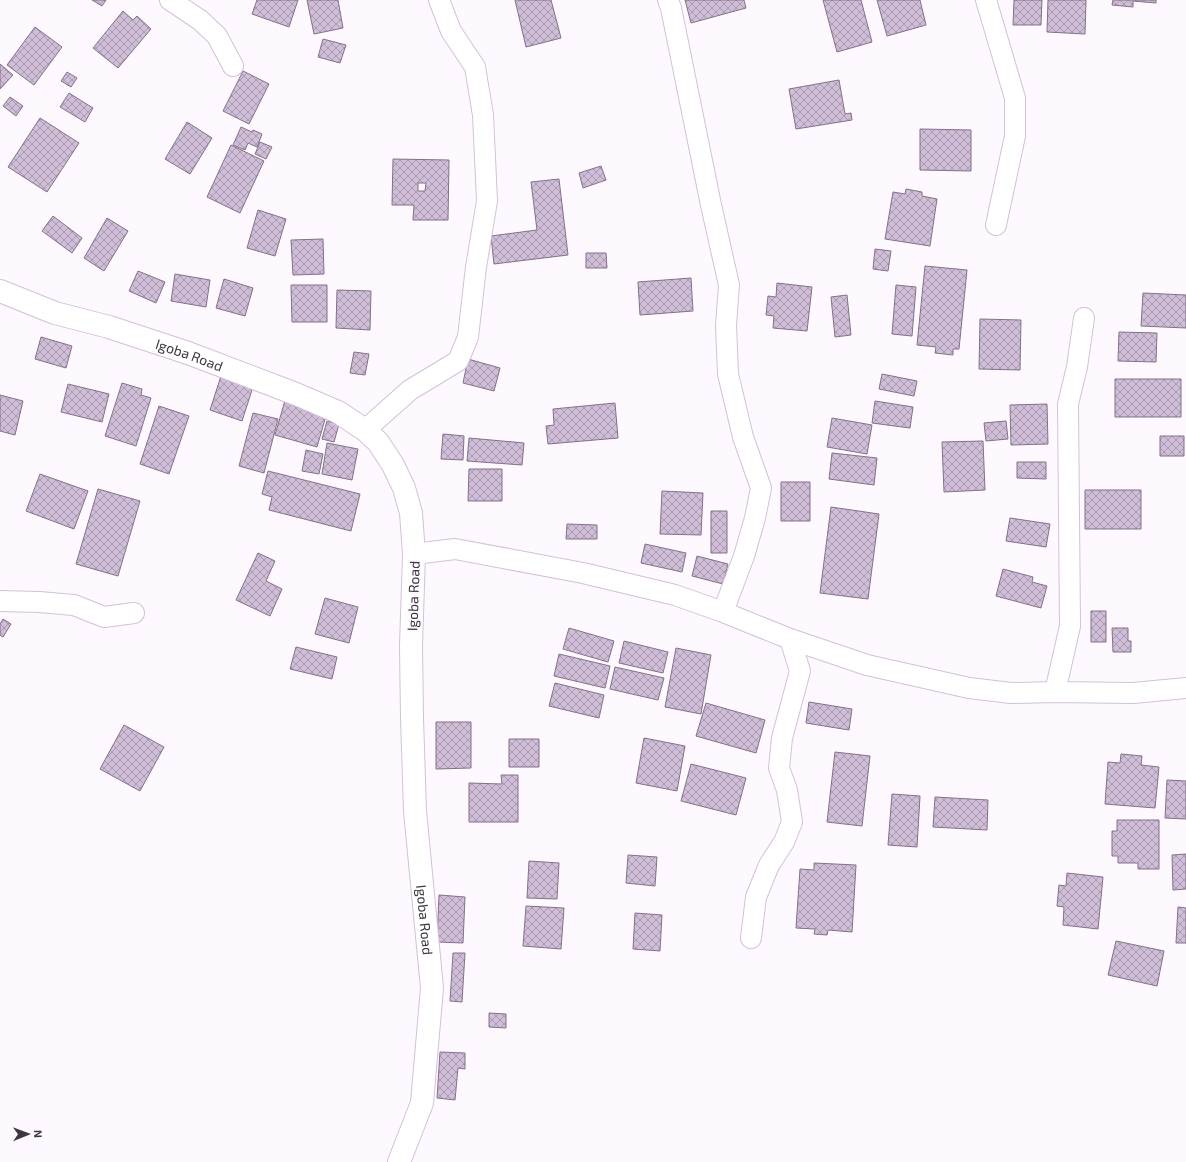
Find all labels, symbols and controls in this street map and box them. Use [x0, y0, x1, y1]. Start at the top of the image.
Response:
street label: Igoba Road [154, 334, 226, 374]
street label: Igoba Road [403, 561, 423, 631]
street label: Igoba Road [414, 884, 437, 956]
north arrow [8, 1114, 48, 1154]
text: N [32, 1130, 45, 1138]

